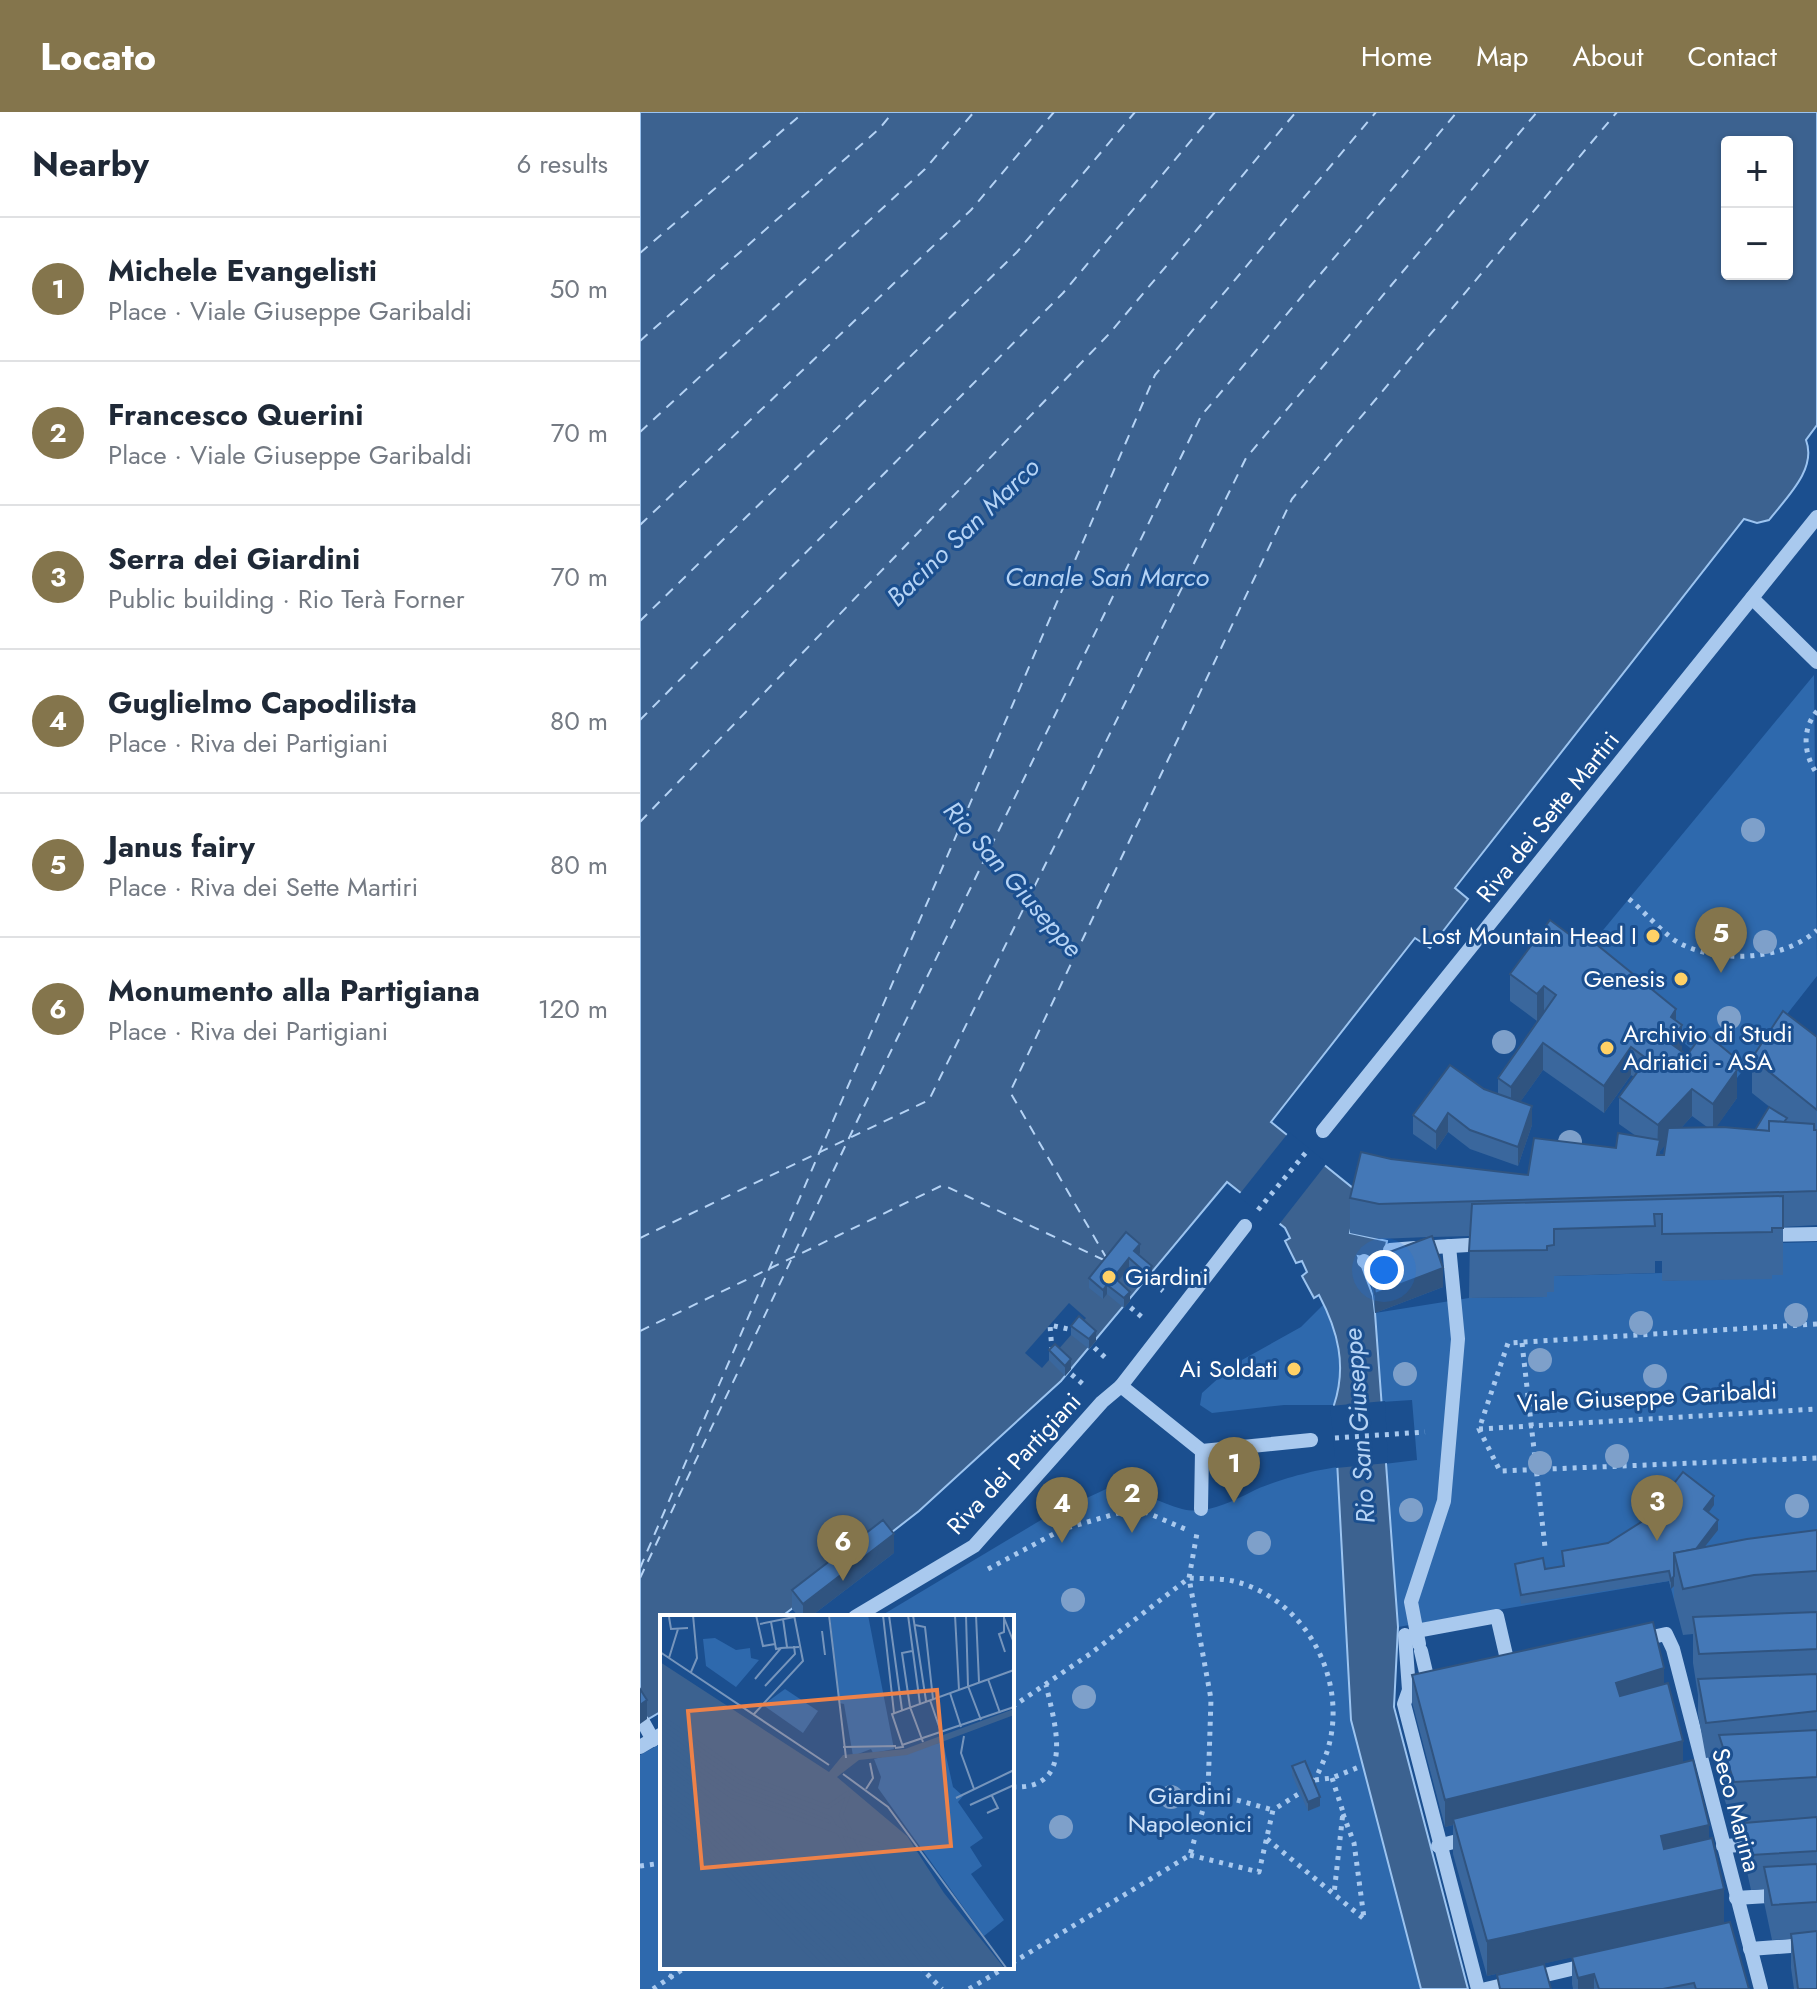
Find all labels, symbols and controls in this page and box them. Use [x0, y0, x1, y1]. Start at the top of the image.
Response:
text: Locato [40, 29, 156, 84]
text: Home [1361, 36, 1432, 77]
text: Map [1476, 36, 1528, 77]
text: About [1572, 36, 1644, 77]
text: Contact [1688, 36, 1777, 77]
map controls [1721, 136, 1793, 280]
button: + [1721, 136, 1793, 208]
text: Nearby [32, 140, 149, 189]
text: 6 results [516, 145, 608, 183]
button: − [1721, 208, 1793, 280]
text: Michele Evangelisti [108, 249, 377, 292]
text: 1 [51, 270, 65, 308]
text: 50 m [550, 270, 608, 308]
text: Place · Viale Giuseppe Garibaldi [108, 292, 472, 330]
text: Francesco Querini [108, 393, 363, 436]
text: 2 [49, 414, 67, 452]
text: 70 m [551, 414, 608, 452]
text: Place · Viale Giuseppe Garibaldi [108, 436, 472, 474]
water label: Bacino San Marco [878, 449, 1048, 615]
text: Serra dei Giardini [108, 537, 360, 580]
text: 3 [50, 558, 66, 596]
text: 70 m [551, 558, 608, 596]
water label: Canale San Marco [1005, 558, 1209, 596]
text: Public building · Rio Terà Forner [108, 580, 465, 618]
text: Guglielmo Capodilista [108, 681, 417, 724]
text: 4 [49, 702, 67, 740]
text: 80 m [550, 702, 608, 740]
text: Place · Riva dei Partigiani [108, 724, 388, 762]
street label: Riva dei Sette Martiri [1468, 724, 1628, 910]
water label: Rio San Giuseppe [934, 793, 1092, 965]
text: Janus fairy [108, 825, 255, 868]
text: 5 [50, 846, 66, 884]
text: 80 m [550, 846, 608, 884]
text: Place · Riva dei Sette Martiri [108, 868, 418, 906]
pin: 5 [1695, 907, 1747, 973]
place label: Lost Mountain Head I [1422, 918, 1637, 953]
marker: Lost Mountain Head I [1644, 927, 1662, 945]
place label: Genesis [1583, 961, 1665, 996]
text: Monumento alla Partigiana [108, 969, 480, 1012]
marker: Genesis [1672, 970, 1690, 988]
text: 6 [49, 990, 67, 1028]
text: 120 m [538, 990, 608, 1028]
text: Place · Riva dei Partigiani [108, 1012, 388, 1050]
place label: Archivio di Studi Adriatici - ASA [1623, 1016, 1793, 1079]
marker: Archivio di Studi Adriatici - ASA [1598, 1039, 1616, 1057]
your location [1364, 1250, 1404, 1290]
place label: Giardini [1125, 1259, 1208, 1294]
marker: Giardini [1100, 1268, 1118, 1286]
water label: Rio San Giuseppe [1333, 1327, 1385, 1525]
place label: Ai Soldati [1180, 1351, 1278, 1386]
marker: Ai Soldati [1285, 1360, 1303, 1378]
street label: Viale Giuseppe Garibaldi [1516, 1372, 1778, 1421]
street label: Riva dei Partigiani [938, 1385, 1089, 1543]
pin: 1 [1208, 1437, 1260, 1503]
pin: 2 [1106, 1467, 1158, 1533]
pin: 3 [1631, 1475, 1683, 1541]
pin: 4 [1036, 1477, 1088, 1543]
pin: 6 [817, 1515, 869, 1581]
inset map [660, 1615, 1014, 1969]
street label: Seco Marina [1703, 1744, 1770, 1876]
park label: Giardini Napoleonici [1128, 1778, 1252, 1841]

